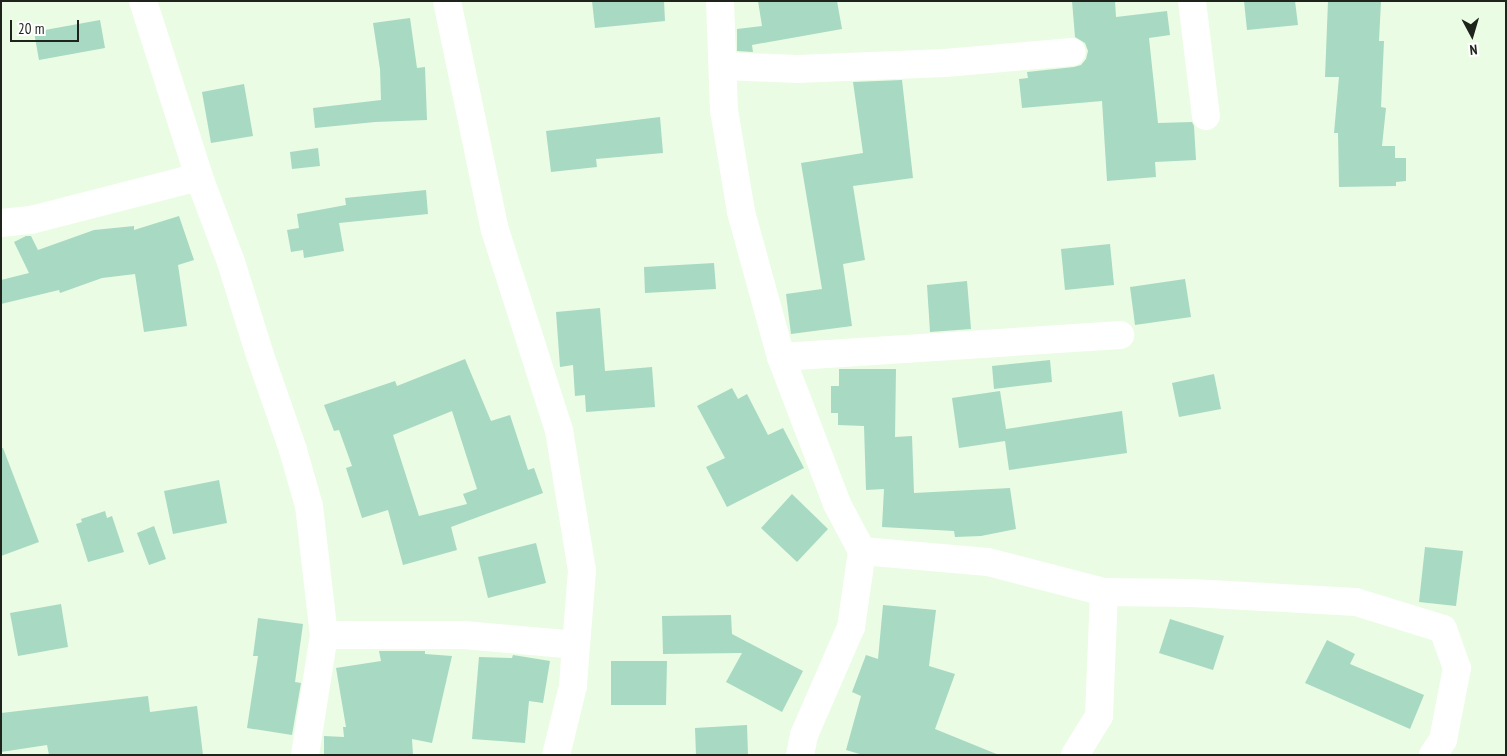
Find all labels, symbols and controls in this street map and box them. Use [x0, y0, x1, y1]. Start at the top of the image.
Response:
scale bar [12, 10, 81, 42]
north arrow [1447, 10, 1497, 60]
text: 20 m [18, 19, 44, 38]
text: N [1469, 41, 1478, 59]

